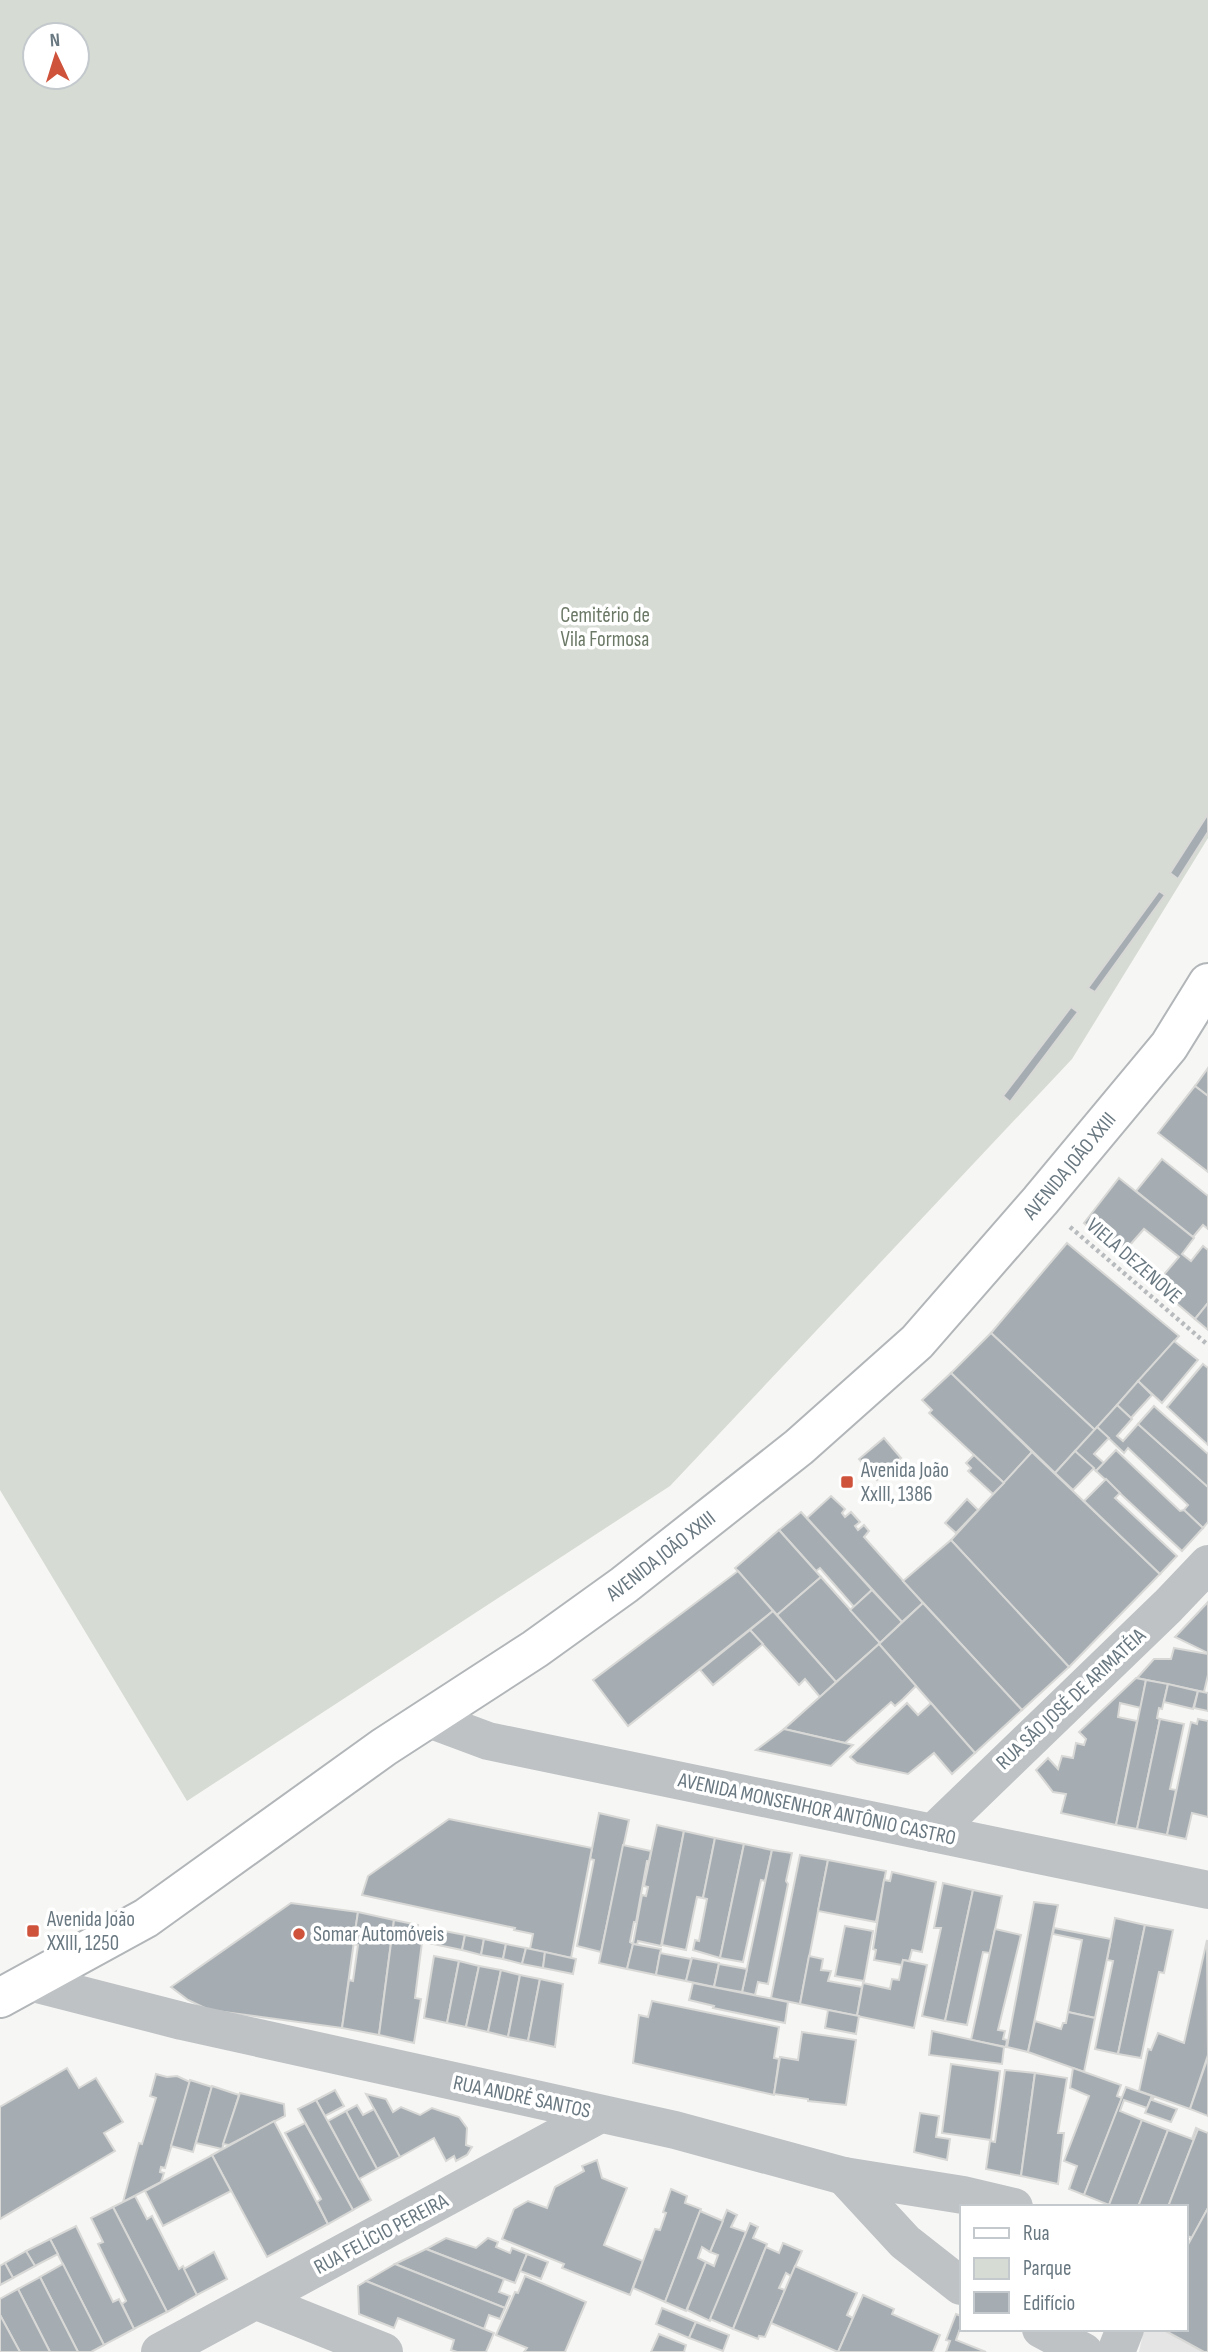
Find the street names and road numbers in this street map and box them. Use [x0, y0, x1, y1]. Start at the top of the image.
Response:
street label: AVENIDA JOÃO XXIII [1017, 1107, 1121, 1225]
street label: VIELA DEZENOVE [1081, 1213, 1187, 1309]
street label: AVENIDA JOÃO XXIII [600, 1505, 720, 1607]
street label: RUA SÃO JOSÉ DE ARIMATÉIA [991, 1623, 1152, 1775]
street label: AVENIDA MONSENHOR ANTÔNIO CASTRO [675, 1767, 958, 1851]
street label: RUA ANDRÉ SANTOS [451, 2070, 593, 2124]
street label: RUA FELÍCIO PEREIRA [310, 2188, 453, 2280]

